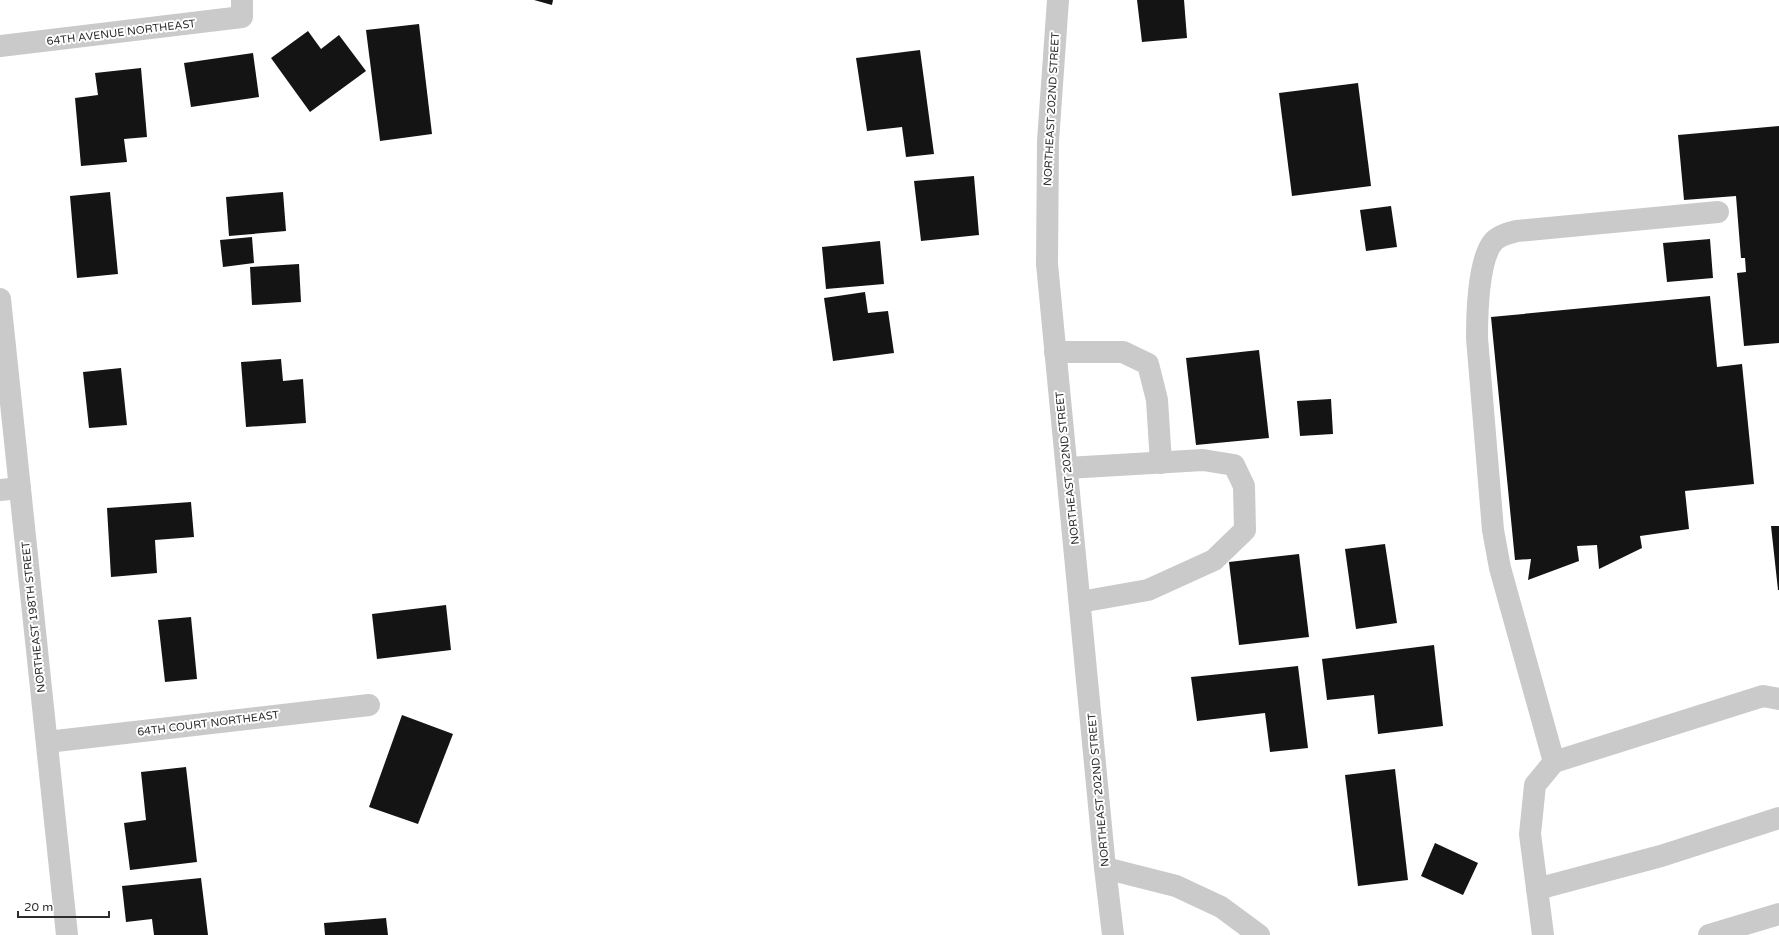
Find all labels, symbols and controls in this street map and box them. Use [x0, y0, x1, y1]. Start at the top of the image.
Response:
street label: 64TH AVENUE NORTHEAST [46, 17, 197, 48]
street label: NORTHEAST 202ND STREET [1041, 31, 1062, 186]
street label: NORTHEAST 202ND STREET [1053, 390, 1082, 545]
street label: NORTHEAST 198TH STREET [19, 540, 48, 693]
street label: 64TH COURT NORTHEAST [136, 708, 280, 739]
street label: NORTHEAST 202ND STREET [1085, 712, 1112, 867]
scale bar [18, 893, 109, 919]
text: 20 m [24, 900, 53, 914]

